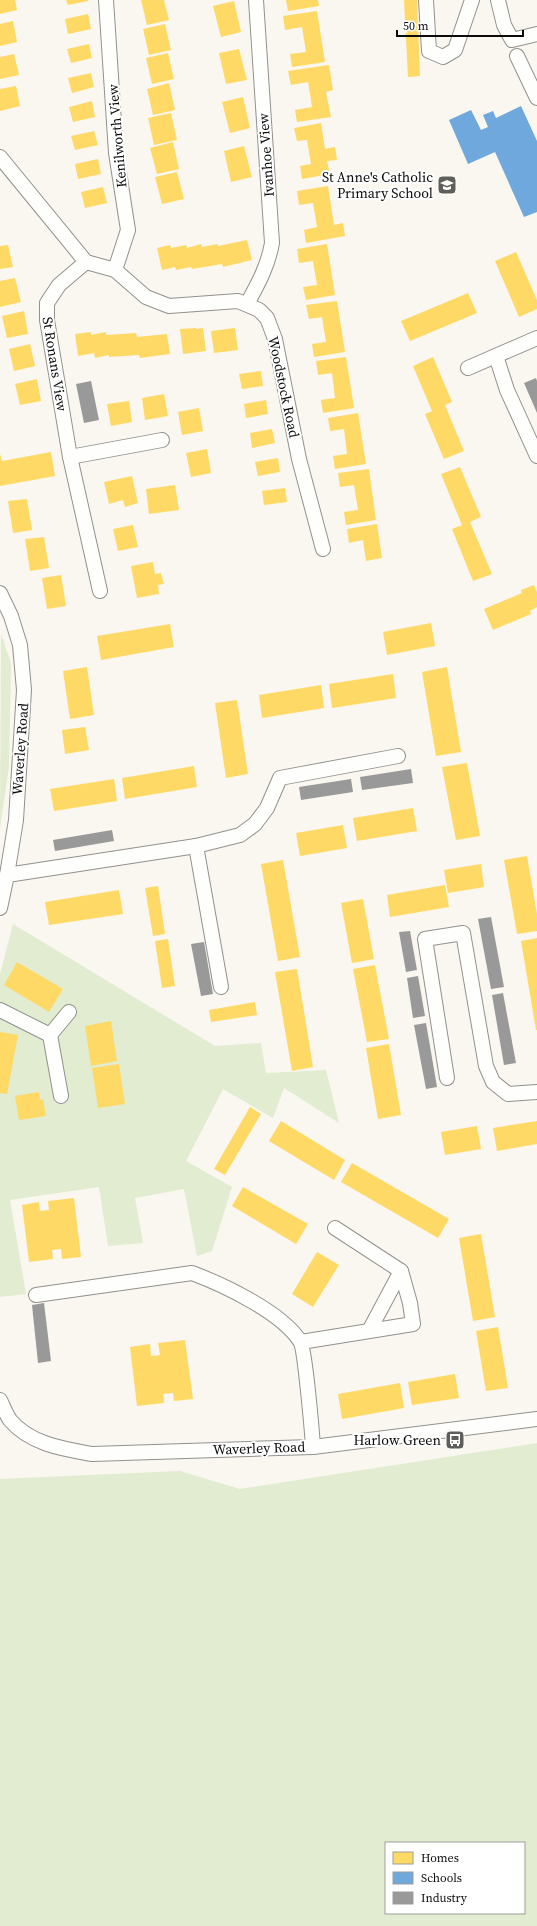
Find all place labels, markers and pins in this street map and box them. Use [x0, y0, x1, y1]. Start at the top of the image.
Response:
place label: St Anne's Catholic Primary School [322, 167, 433, 203]
school or university icon: St Anne's Catholic Primary School [436, 174, 458, 196]
bus stop icon: Harlow Green [444, 1429, 466, 1451]
place label: Harlow Green [354, 1430, 442, 1450]

